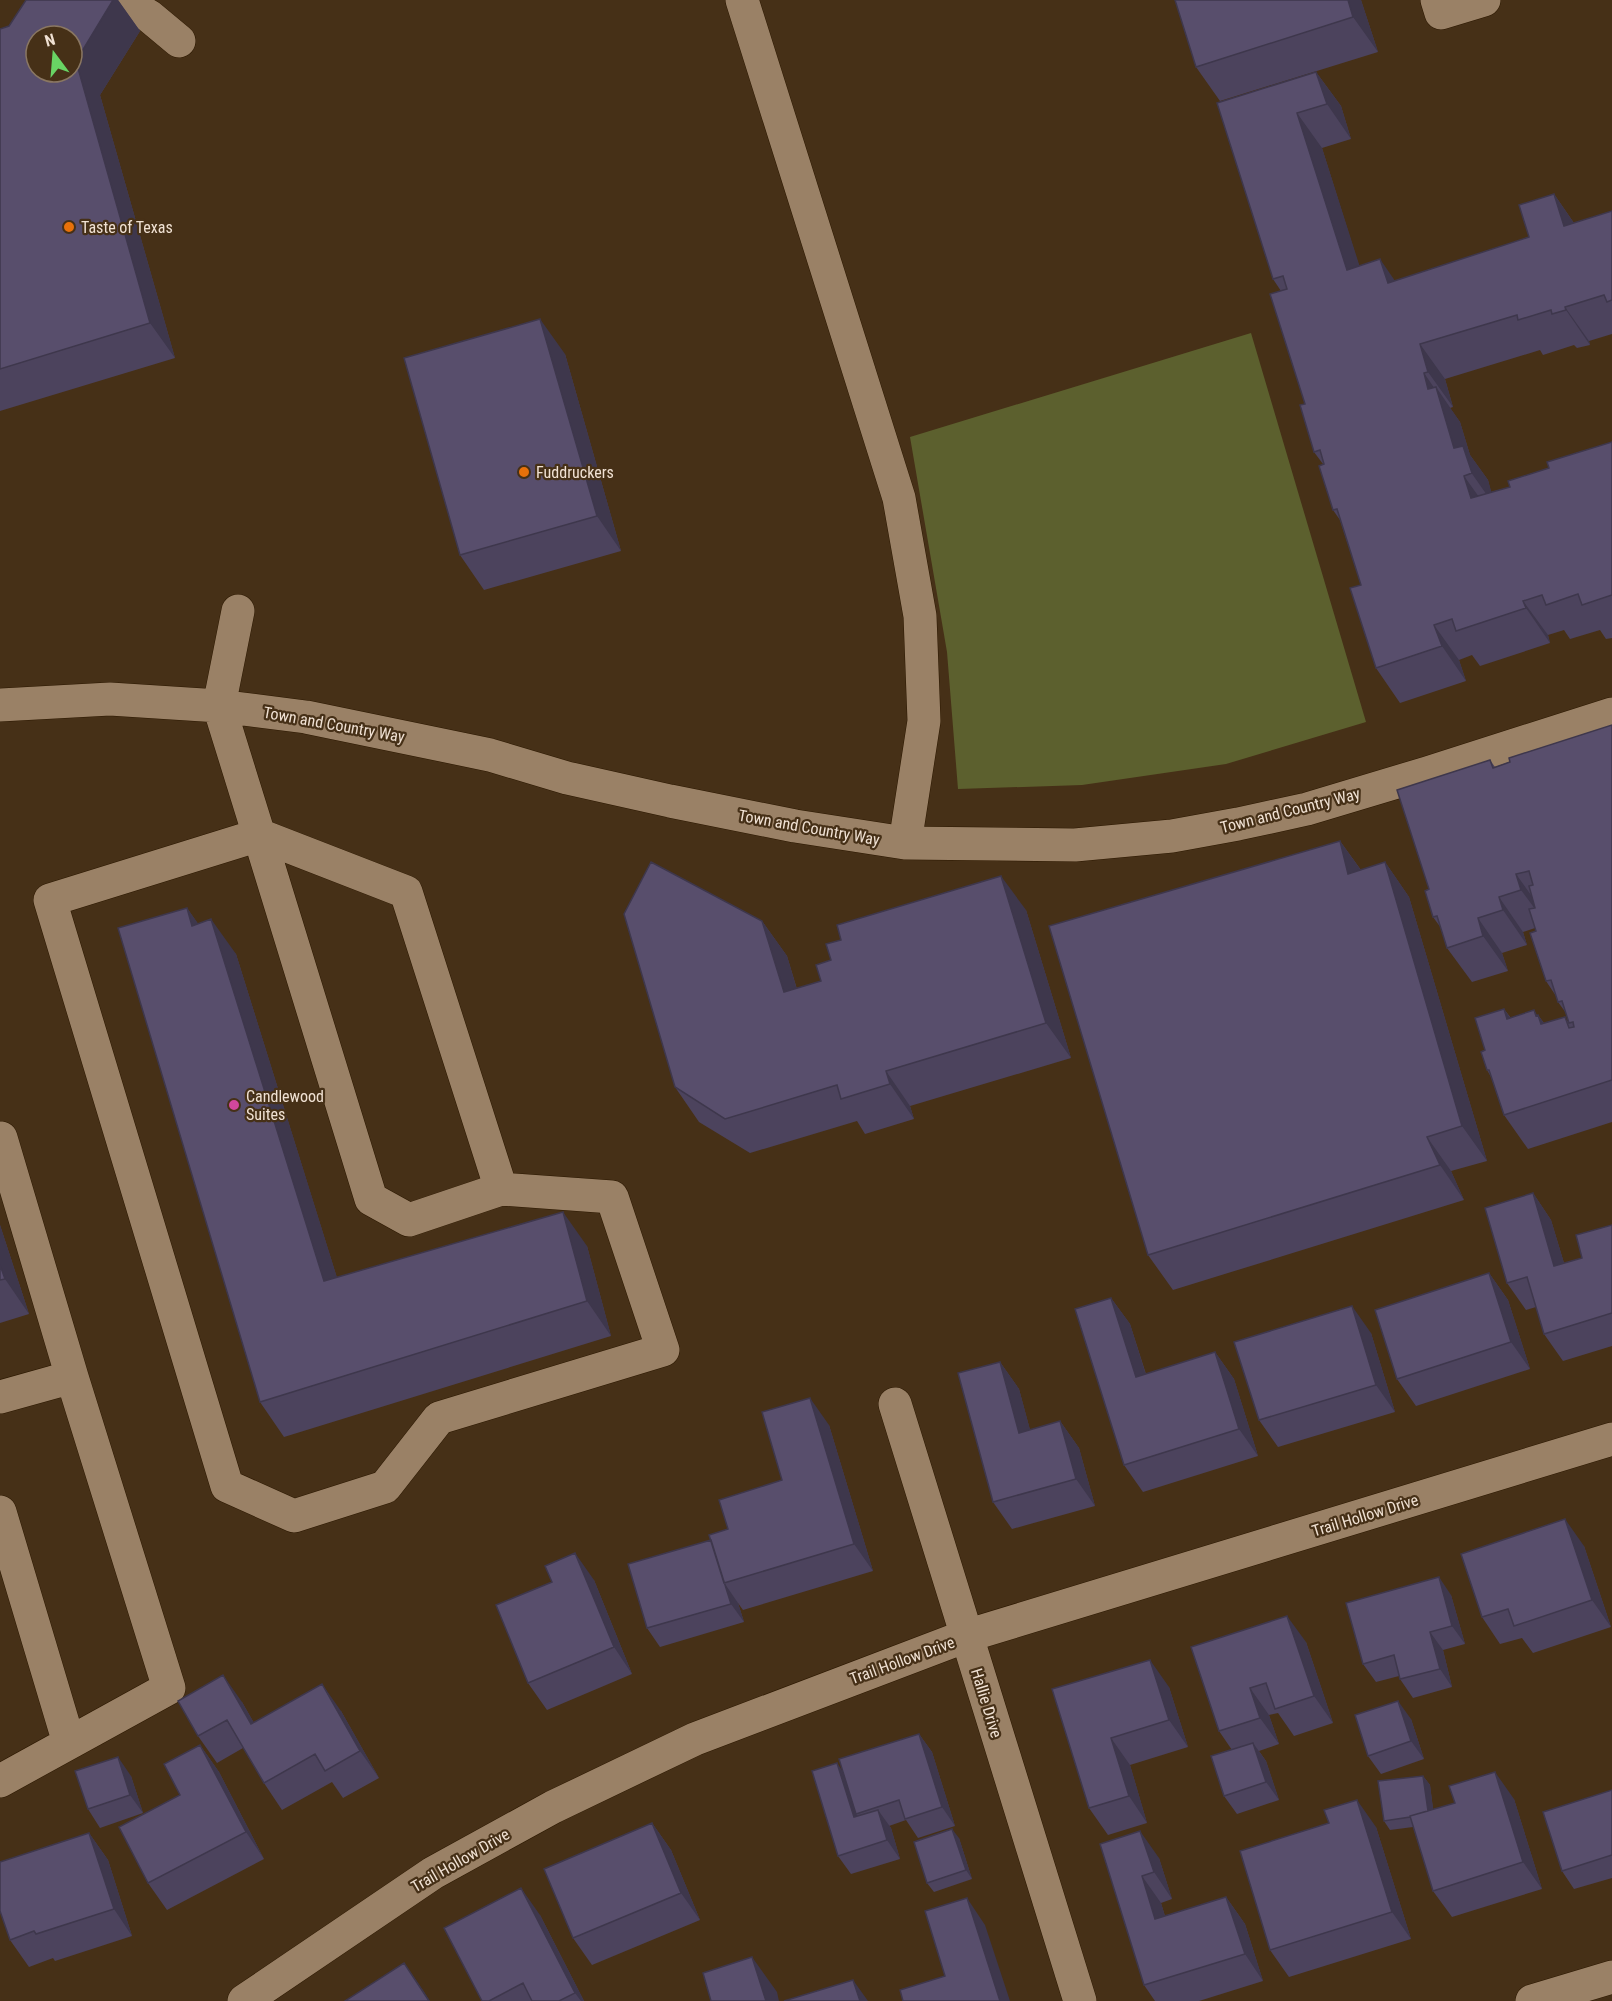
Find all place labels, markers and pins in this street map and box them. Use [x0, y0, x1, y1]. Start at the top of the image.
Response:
place label: Taste of Texas [81, 218, 173, 237]
marker: Taste of Texas [62, 220, 76, 234]
place label: Fuddruckers [536, 463, 614, 482]
marker: Fuddruckers [517, 465, 531, 479]
place label: Candlewood Suites [246, 1087, 324, 1124]
marker: Candlewood Suites [227, 1098, 241, 1112]

